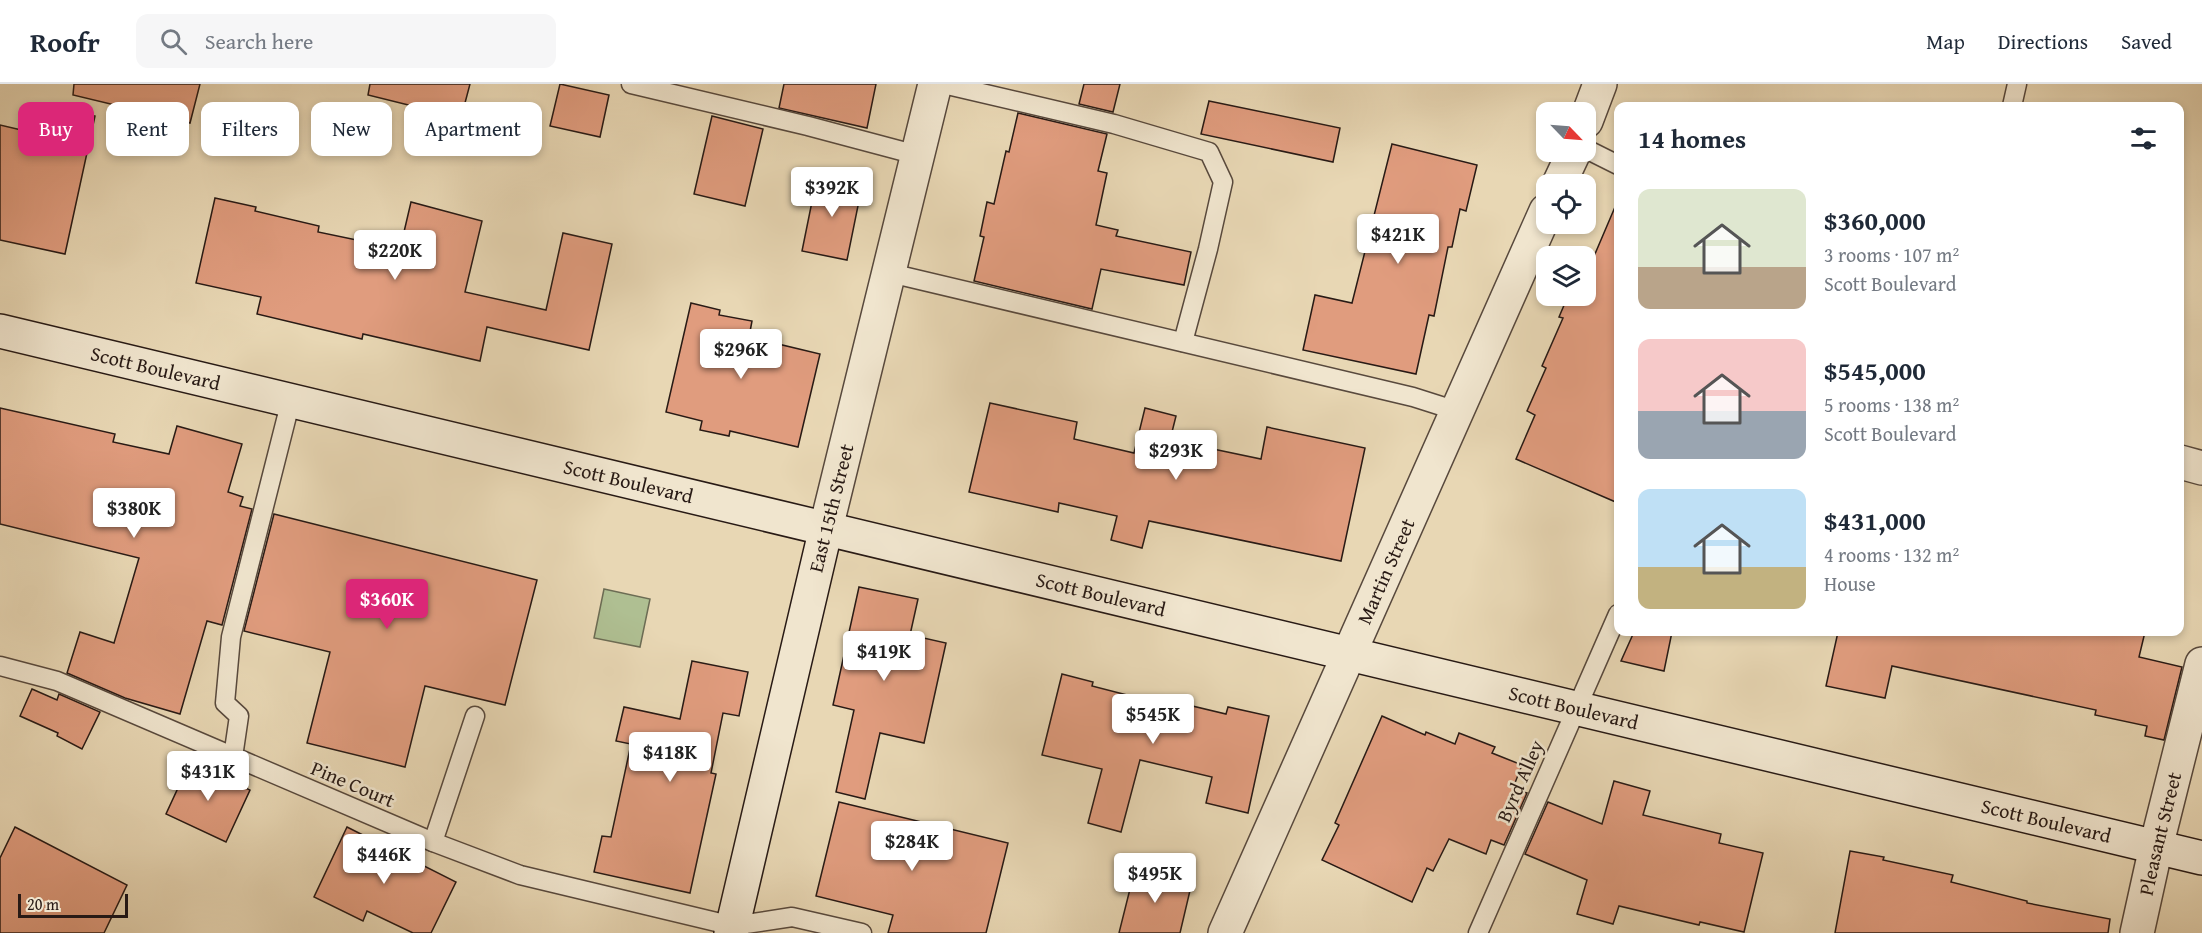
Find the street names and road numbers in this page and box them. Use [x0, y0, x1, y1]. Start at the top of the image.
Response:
street label: Scott Boulevard [88, 338, 224, 397]
street label: East 15th Street [801, 441, 860, 575]
street label: Scott Boulevard [561, 451, 697, 510]
street label: Martin Street [1349, 513, 1422, 628]
street label: Scott Boulevard [1033, 564, 1169, 624]
street label: Scott Boulevard [1506, 678, 1642, 737]
street label: Byrd Alley [1489, 735, 1551, 826]
street label: Pine Court [307, 753, 400, 814]
street label: Pleasant Street [2131, 769, 2188, 898]
street label: Scott Boulevard [1979, 791, 2114, 850]

